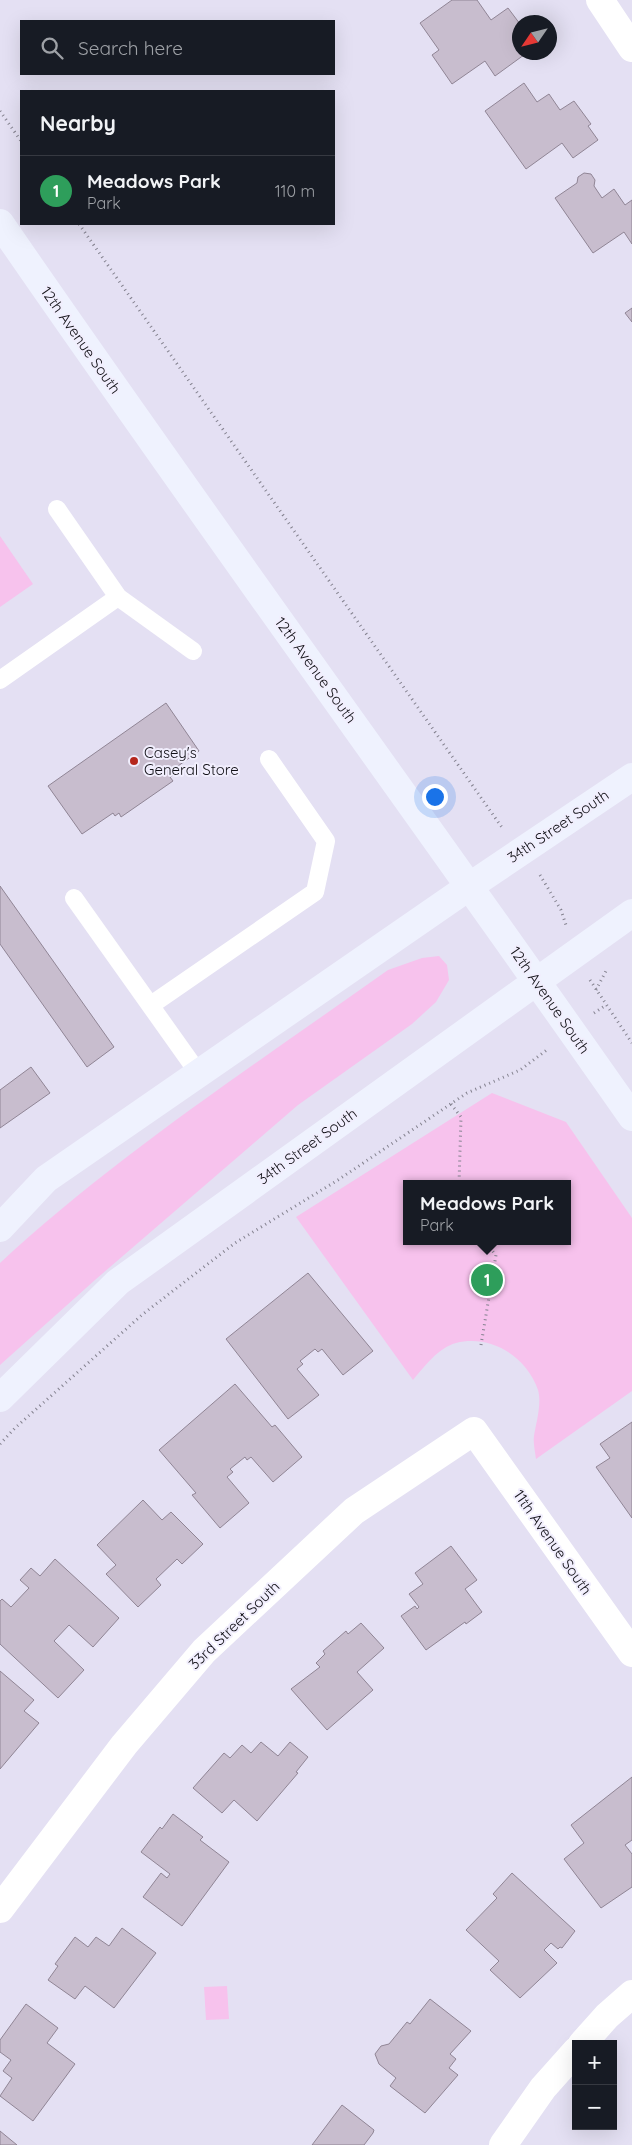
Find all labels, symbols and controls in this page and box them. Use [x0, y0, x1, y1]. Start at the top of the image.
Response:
north arrow [512, 15, 557, 60]
search box [20, 20, 335, 75]
icon: search [38, 34, 66, 62]
text: Search here [78, 36, 183, 60]
text: Nearby [40, 110, 116, 136]
text: Meadows Park [87, 169, 221, 193]
text: 1 [53, 181, 59, 201]
text: 110 m [275, 181, 315, 201]
text: Park [87, 193, 121, 213]
street label: 12th Avenue South [37, 283, 125, 397]
street label: 12th Avenue South [271, 613, 361, 727]
place label: Casey's General Store [144, 743, 239, 779]
marker: Casey's General Store [128, 755, 140, 767]
your location [422, 784, 448, 810]
street label: 34th Street South [504, 785, 612, 867]
street label: 12th Avenue South [506, 943, 594, 1057]
street label: 34th Street South [254, 1104, 360, 1188]
popup [403, 1180, 571, 1245]
text: Meadows Park [420, 1191, 554, 1215]
text: Park [420, 1215, 454, 1235]
pin: 1 [471, 1261, 503, 1299]
street label: 11th Avenue South [510, 1486, 596, 1598]
street label: 33rd Street South [185, 1577, 283, 1673]
map controls [572, 2040, 617, 2130]
button: + [572, 2040, 617, 2085]
button: − [572, 2085, 617, 2130]

